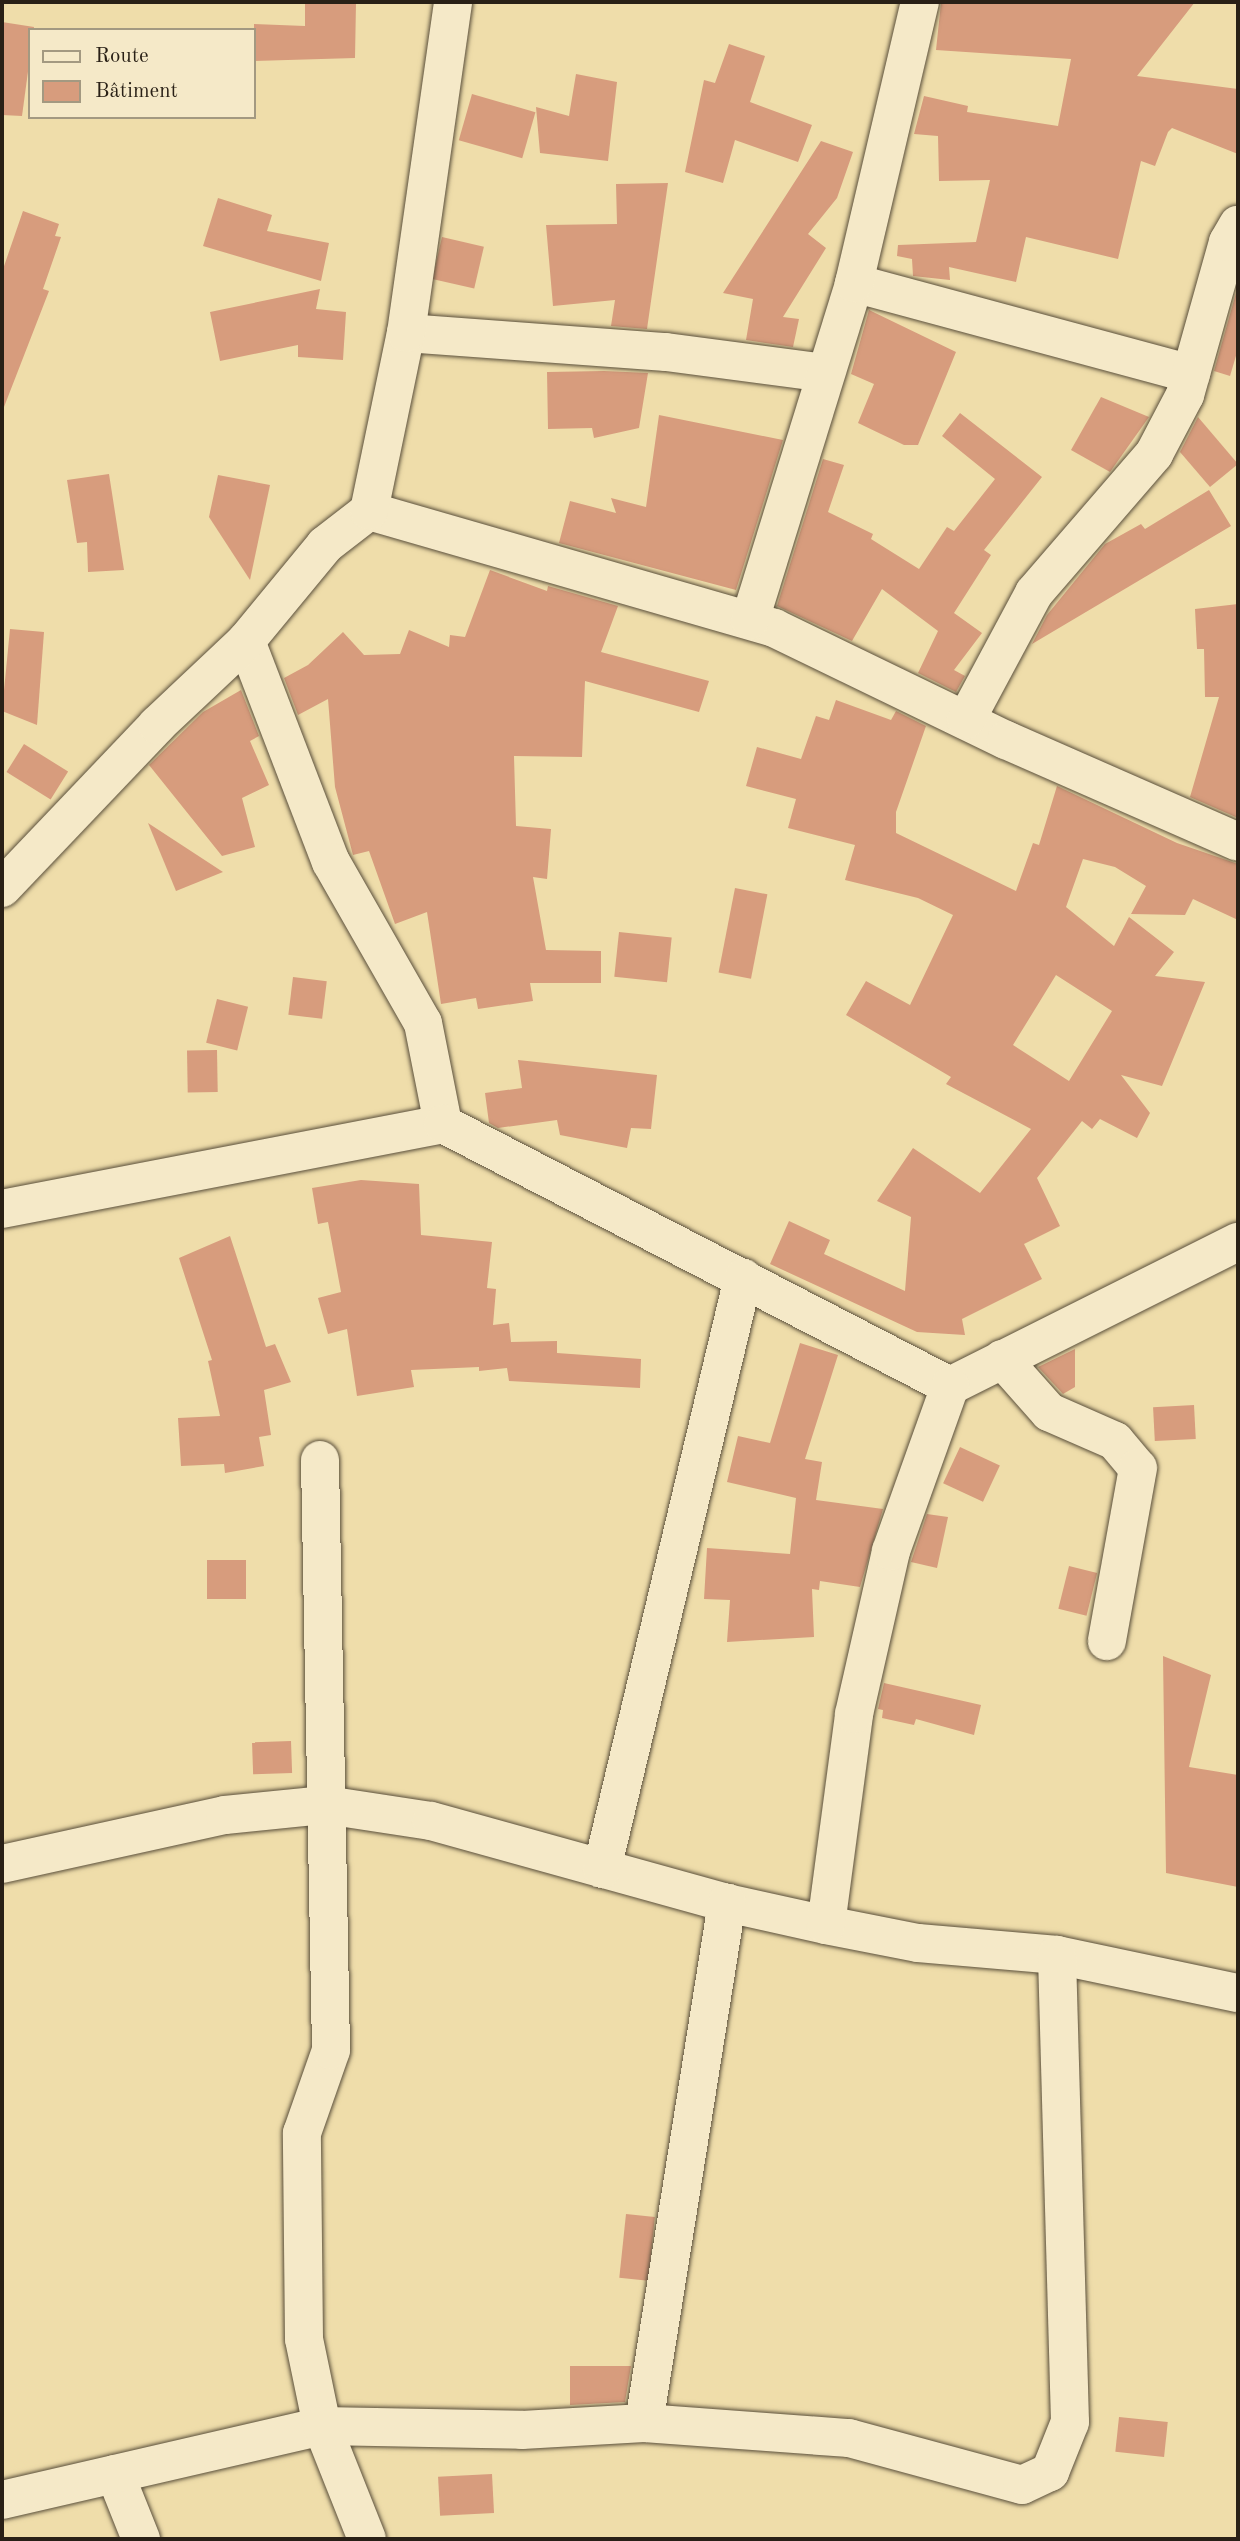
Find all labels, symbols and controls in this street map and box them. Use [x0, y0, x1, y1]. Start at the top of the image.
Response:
legend [28, 28, 256, 119]
text: Route [95, 46, 149, 67]
text: Bâtiment [95, 81, 178, 102]

